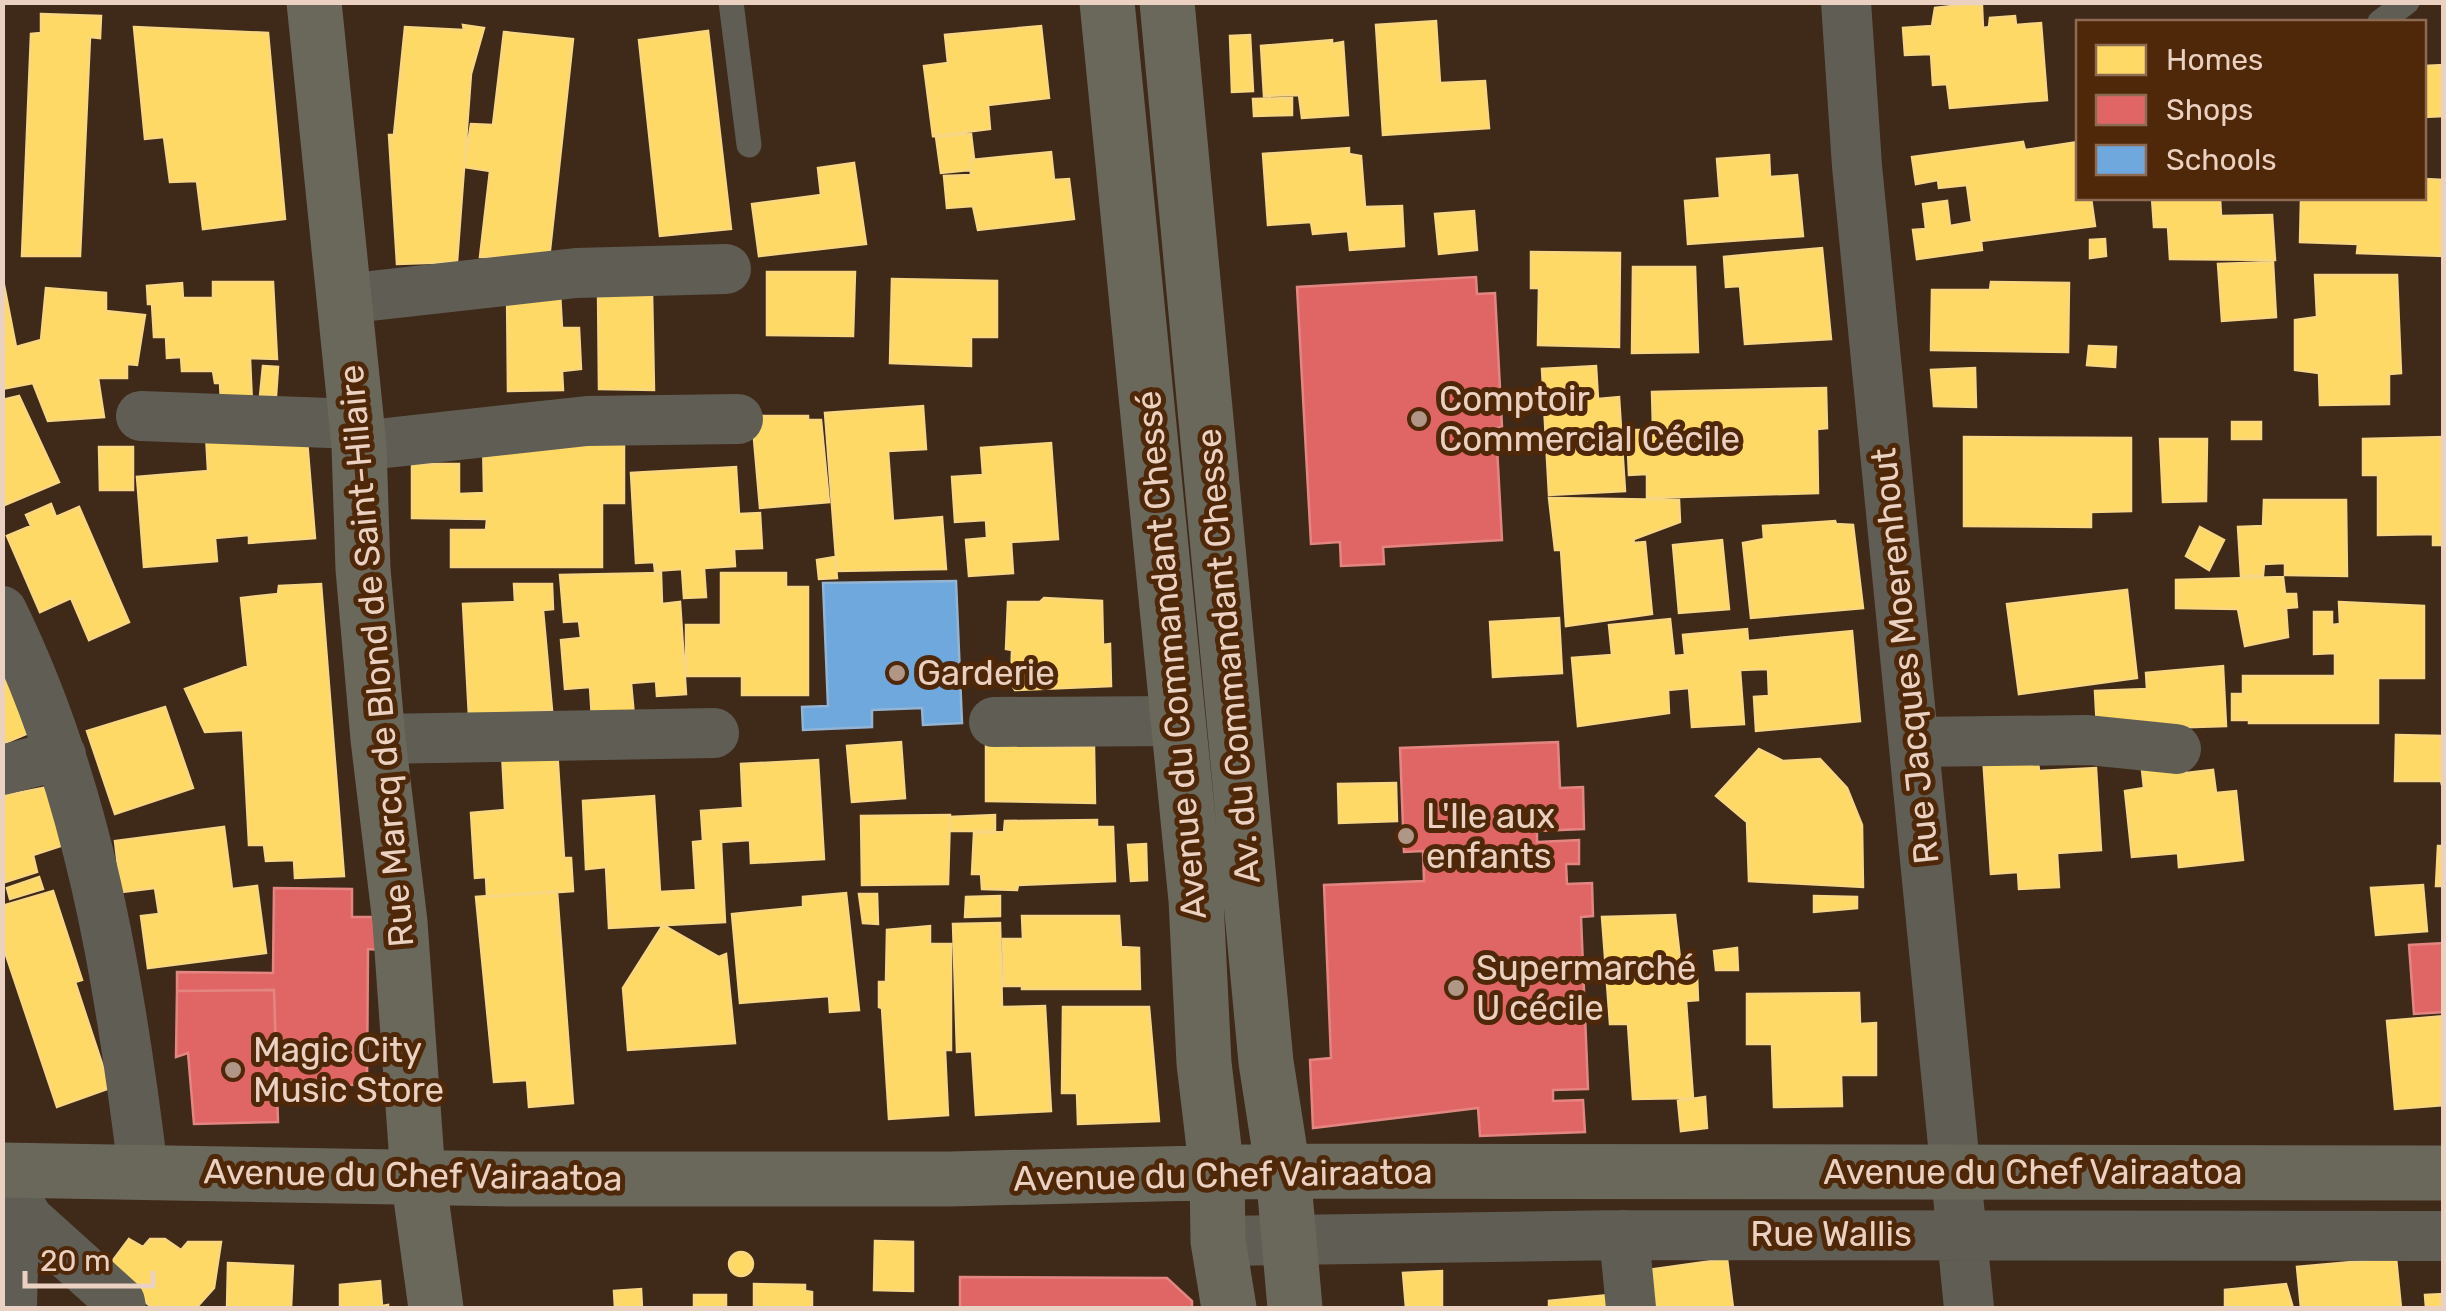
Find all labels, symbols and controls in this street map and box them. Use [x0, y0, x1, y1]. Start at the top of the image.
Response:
legend [2076, 20, 2426, 200]
text: Homes [2166, 42, 2263, 78]
text: Shops [2166, 92, 2253, 128]
text: Schools [2166, 142, 2277, 178]
street label: Rue Marcq de Blond de Saint-Hilaire [330, 363, 422, 949]
place label: Comptoir Commercial Cécile [1439, 378, 1740, 460]
street label: Avenue du Commandant Chessé [1127, 389, 1215, 921]
marker: Comptoir Commercial Cécile [1408, 408, 1430, 430]
street label: Av. du Commandant Chesse [1187, 427, 1269, 885]
street label: Rue Jacques Moerenhout [1862, 446, 1948, 866]
place label: Garderie [917, 652, 1055, 694]
marker: Garderie [886, 662, 908, 684]
place label: L'Ile aux enfants [1426, 795, 1555, 877]
marker: L'Ile aux enfants [1395, 825, 1417, 847]
place label: Supermarché U cécile [1476, 947, 1696, 1029]
marker: Supermarché U cécile [1445, 977, 1467, 999]
place label: Magic City Music Store [253, 1029, 444, 1111]
marker: Magic City Music Store [222, 1059, 244, 1081]
street label: Avenue du Chef Vairaatoa [203, 1150, 623, 1200]
street label: Avenue du Chef Vairaatoa [1013, 1150, 1433, 1200]
street label: Avenue du Chef Vairaatoa [1823, 1151, 2243, 1193]
street label: Rue Wallis [1750, 1213, 1912, 1255]
scale bar [25, 1226, 152, 1288]
text: 20 m [40, 1243, 111, 1279]

